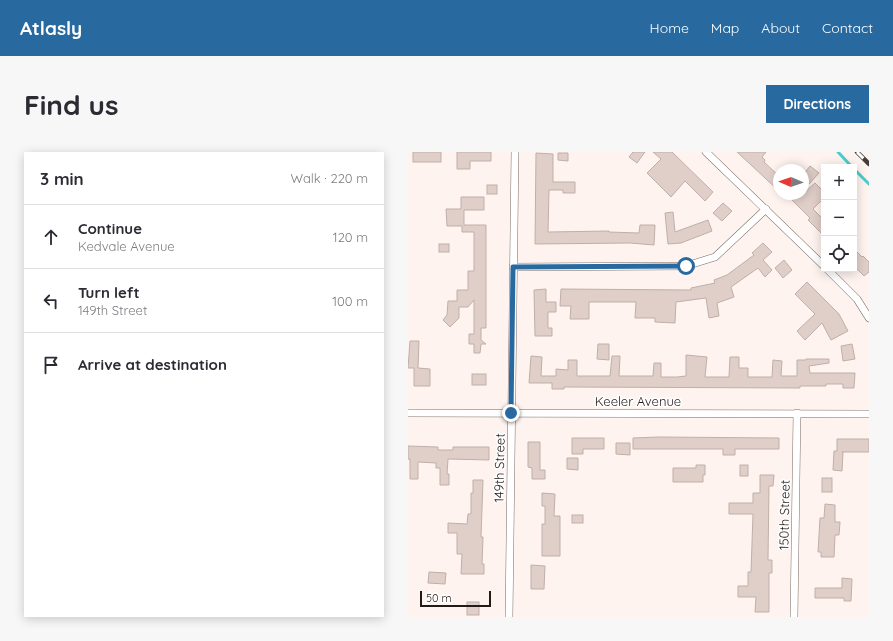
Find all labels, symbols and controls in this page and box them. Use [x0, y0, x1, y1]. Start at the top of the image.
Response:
text: Atlasly [20, 16, 82, 40]
text: Home [650, 19, 689, 37]
text: Map [711, 19, 739, 37]
text: About [761, 19, 800, 37]
text: Contact [822, 19, 873, 37]
button: Directions [766, 85, 869, 123]
text: Find us [24, 87, 118, 122]
north arrow [773, 164, 809, 200]
map controls [821, 164, 857, 272]
button: + [821, 164, 857, 200]
text: 3 min [40, 168, 84, 189]
text: Walk · 220 m [291, 170, 368, 186]
button: − [821, 200, 857, 236]
text: Continue [78, 219, 142, 238]
icon: ahead [40, 226, 62, 248]
text: 120 m [333, 229, 368, 245]
button: locate [821, 236, 857, 272]
text: Kedvale Avenue [78, 238, 175, 254]
route start [677, 257, 695, 275]
text: Turn left [78, 283, 140, 302]
icon: left [40, 290, 62, 312]
text: 100 m [332, 293, 368, 309]
text: 149th Street [78, 302, 147, 318]
icon: arrive [40, 354, 62, 376]
text: Arrive at destination [78, 355, 227, 374]
street label: Keeler Avenue [595, 393, 681, 409]
route end [502, 404, 520, 422]
street label: 149th Street [490, 433, 508, 503]
street label: 150th Street [775, 480, 793, 550]
scale bar [420, 589, 491, 608]
text: 50 m [426, 591, 452, 605]

